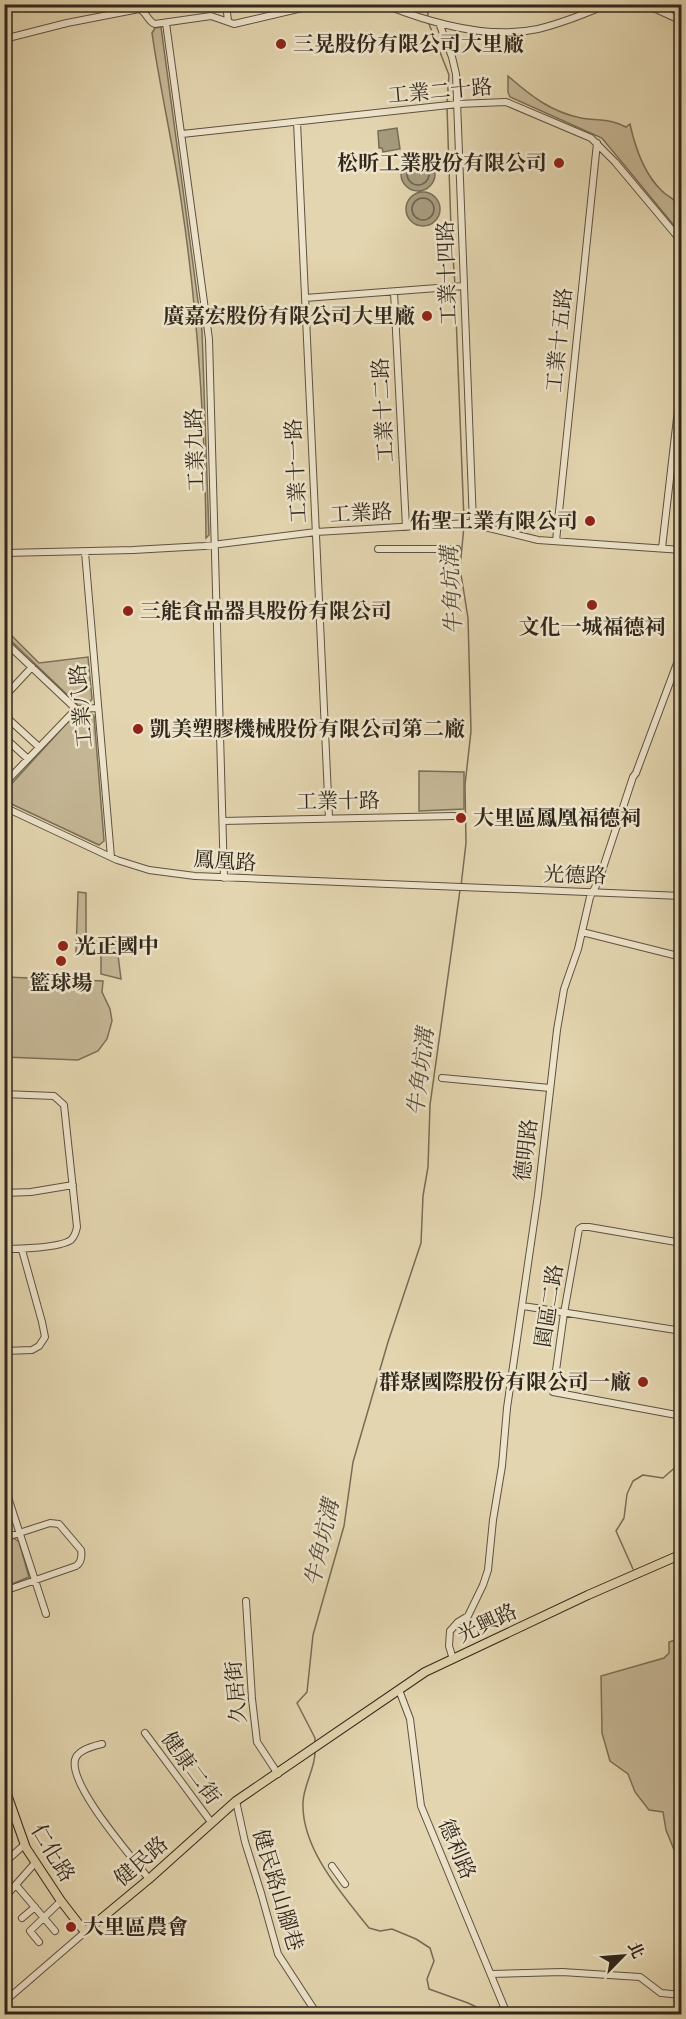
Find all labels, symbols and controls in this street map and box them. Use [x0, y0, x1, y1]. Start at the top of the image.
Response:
place label: 三晃股份有限公司大里廠 [293, 31, 524, 57]
marker: 三晃股份有限公司大里廠 [274, 37, 288, 51]
street label: 工業二十路 [387, 73, 493, 109]
place label: 松昕工業股份有限公司 [337, 150, 547, 176]
marker: 松昕工業股份有限公司 [552, 156, 566, 170]
street label: 工業十四路 [432, 220, 462, 326]
street label: 工業十五路 [541, 286, 577, 394]
place label: 廣嘉宏股份有限公司大里廠 [163, 303, 415, 329]
marker: 廣嘉宏股份有限公司大里廠 [420, 309, 434, 323]
street label: 工業十二路 [367, 357, 399, 463]
street label: 工業九路 [181, 408, 209, 492]
street label: 工業十一路 [280, 418, 312, 524]
street label: 工業路 [329, 498, 393, 528]
place label: 佑聖工業有限公司 [410, 508, 578, 534]
marker: 佑聖工業有限公司 [583, 514, 597, 528]
water label: 牛角坑溝 [436, 543, 467, 636]
place label: 三能食品器具股份有限公司 [140, 598, 392, 624]
marker: 文化一城福德祠 [585, 598, 599, 612]
marker: 三能食品器具股份有限公司 [121, 604, 135, 618]
place label: 文化一城福德祠 [519, 614, 666, 640]
street label: 工業八路 [64, 663, 98, 749]
place label: 凱美塑膠機械股份有限公司第二廠 [150, 716, 465, 742]
marker: 凱美塑膠機械股份有限公司第二廠 [131, 722, 145, 736]
street label: 工業十路 [296, 787, 380, 815]
place label: 大里區鳳凰福德祠 [473, 805, 641, 831]
marker: 大里區鳳凰福德祠 [454, 811, 468, 825]
street label: 鳳凰路 [193, 846, 257, 876]
street label: 光德路 [543, 861, 607, 889]
place label: 光正國中 [75, 933, 159, 959]
marker: 光正國中 [56, 939, 70, 953]
marker: 籃球場 [54, 954, 68, 968]
place label: 籃球場 [30, 970, 93, 996]
water label: 牛角坑溝 [402, 1024, 440, 1117]
street label: 德明路 [509, 1117, 543, 1183]
street label: 園區二路 [530, 1262, 568, 1350]
place label: 群聚國際股份有限公司一廠 [379, 1369, 631, 1395]
marker: 群聚國際股份有限公司一廠 [636, 1375, 650, 1389]
water label: 牛角坑溝 [298, 1494, 345, 1589]
street label: 光興路 [453, 1598, 521, 1648]
street label: 久居街 [220, 1659, 252, 1725]
street label: 健康二街 [156, 1726, 226, 1810]
street label: 德利路 [433, 1815, 481, 1883]
street label: 仁化路 [26, 1819, 80, 1887]
street label: 健民路山腳巷 [247, 1826, 309, 1954]
street label: 健民路 [109, 1831, 173, 1891]
place label: 大里區農會 [83, 1914, 188, 1940]
marker: 大里區農會 [64, 1920, 78, 1934]
north arrow [593, 1926, 653, 1986]
text: 北 [624, 1939, 648, 1961]

